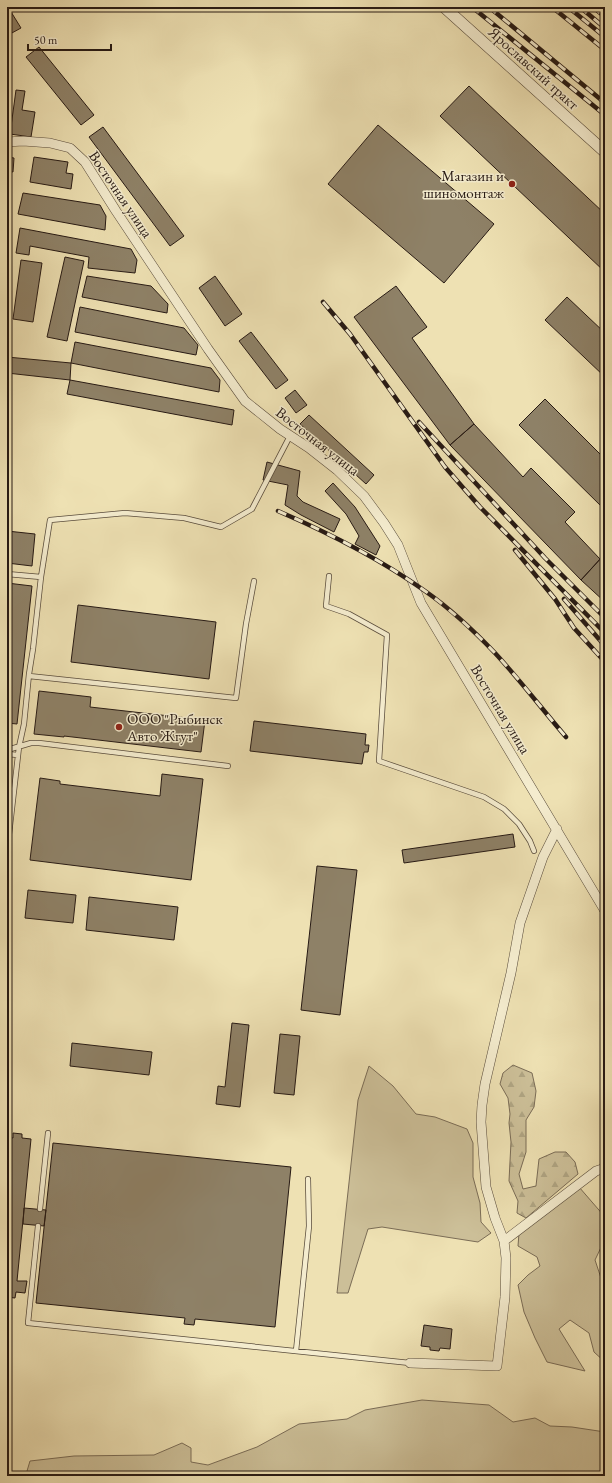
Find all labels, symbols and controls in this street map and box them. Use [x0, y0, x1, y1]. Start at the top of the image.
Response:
street label: Ярославский тракт [484, 22, 583, 114]
scale bar [28, 26, 111, 52]
text: 50 m [34, 32, 58, 48]
street label: Восточная улица [85, 147, 157, 241]
place label: Магазин и шиномонтаж [424, 166, 504, 202]
marker: Магазин и шиномонтаж [507, 179, 517, 189]
street label: Восточная улица [272, 402, 364, 480]
street label: Восточная улица [467, 661, 535, 757]
place label: ООО "Рыбинск Авто Жгут" [126, 709, 223, 745]
marker: ООО "Рыбинск Авто Жгут" [114, 722, 124, 732]

